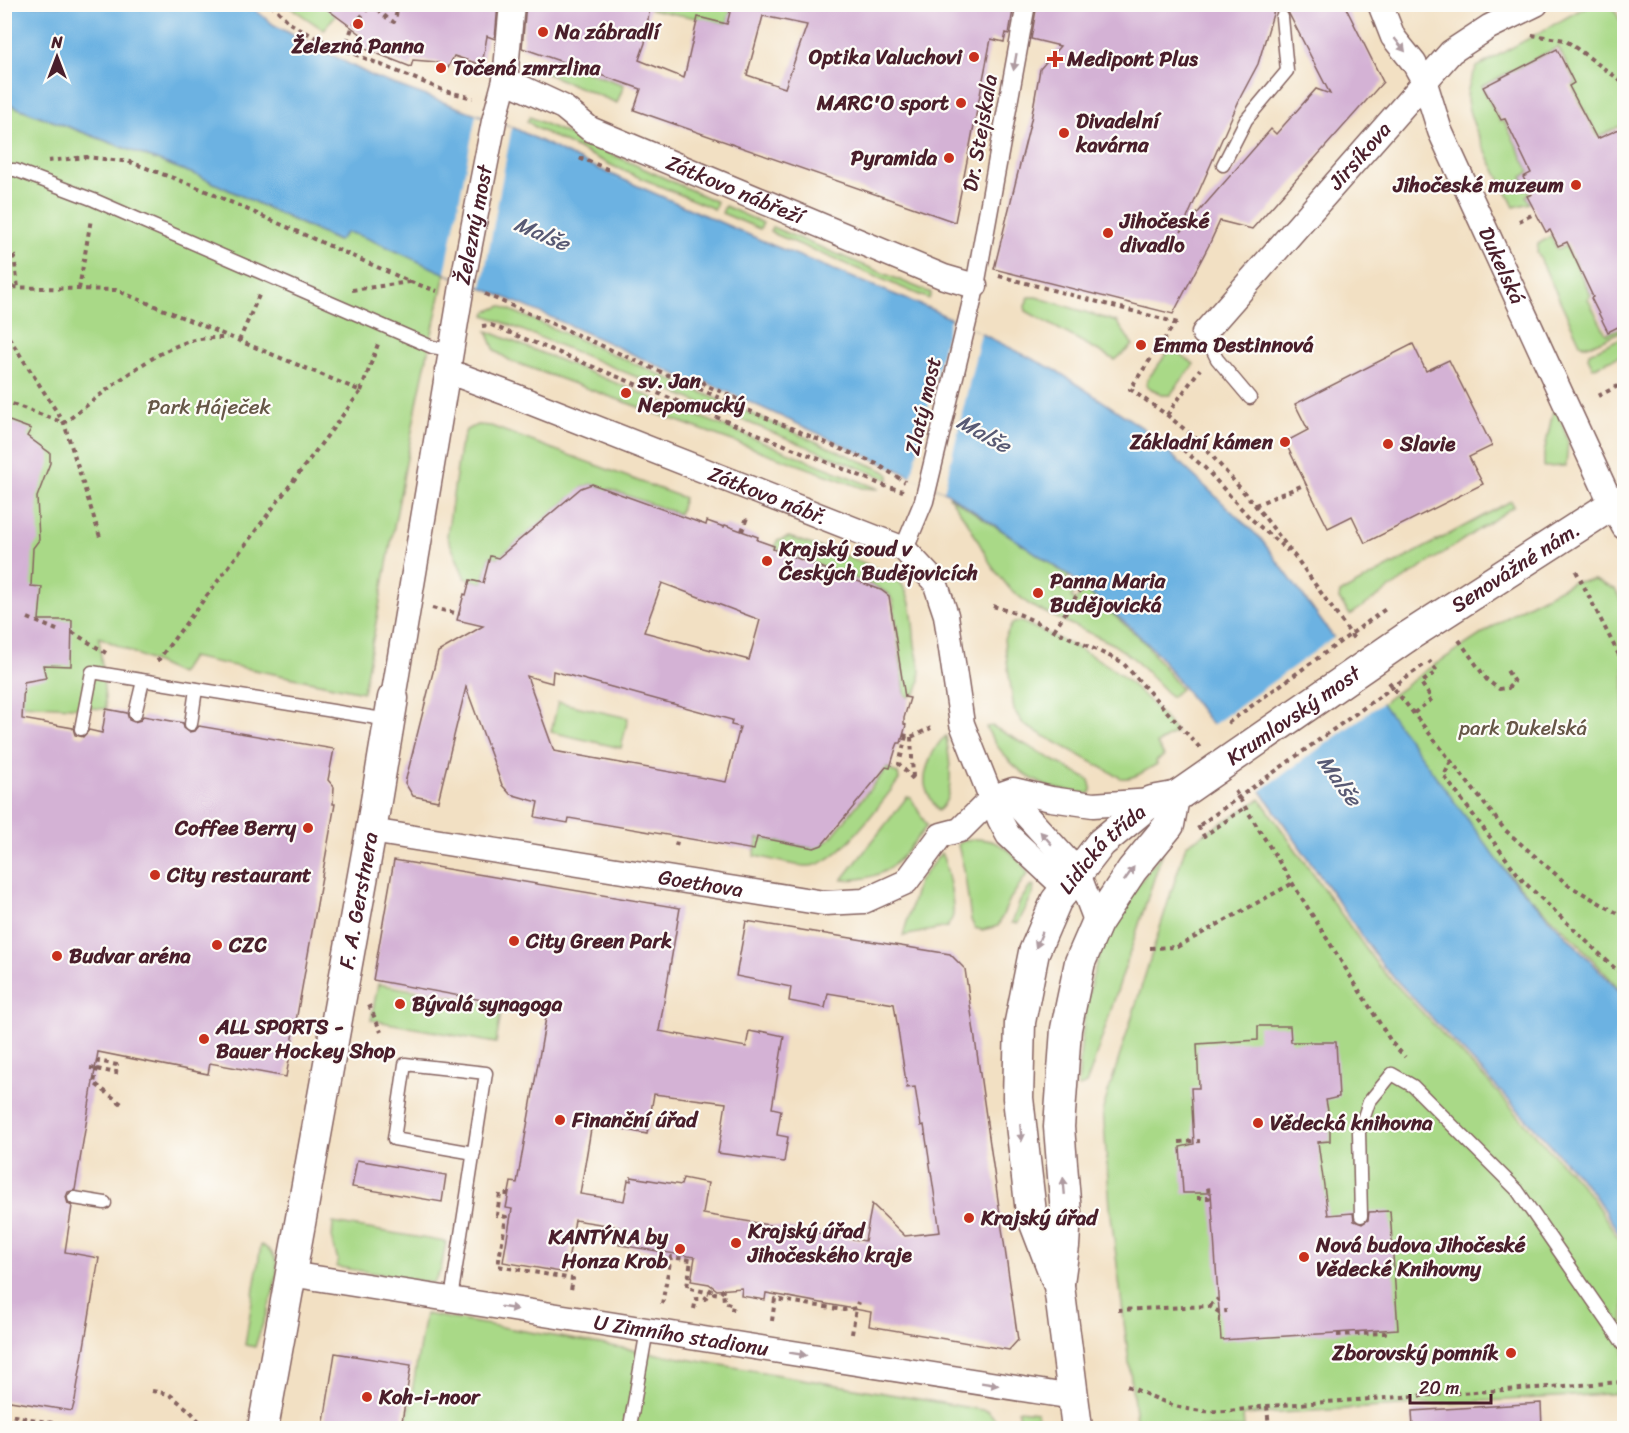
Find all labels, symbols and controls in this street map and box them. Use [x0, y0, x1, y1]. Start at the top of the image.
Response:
place label: Na zábradlí [554, 13, 662, 51]
marker: Železná Panna [351, 17, 365, 31]
marker: Na zábradlí [536, 25, 550, 39]
north arrow [27, 27, 87, 87]
place label: Železná Panna [291, 27, 425, 65]
text: N [50, 28, 63, 57]
place label: Optika Valuchovi [809, 38, 963, 76]
one-way arrow [1393, 38, 1406, 53]
place label: Medipont Plus [1066, 40, 1198, 78]
place label: Točená zmrzlina [453, 49, 602, 87]
marker: Optika Valuchovi [967, 50, 981, 64]
marker: Medipont Plus [1048, 52, 1062, 66]
one-way arrow [1011, 53, 1020, 72]
marker: Točená zmrzlina [434, 61, 448, 75]
street label: Dr. Stejskala [951, 71, 1009, 195]
place label: MARC'O sport [816, 84, 950, 122]
marker: MARC'O sport [954, 96, 968, 110]
place label: Divadelní kavárna [1075, 102, 1162, 164]
street label: Jirsíkova [1318, 112, 1401, 200]
marker: Divadelní kavárna [1057, 126, 1071, 140]
place label: Pyramida [851, 139, 937, 177]
street label: Zátkovo nábřeží [660, 144, 812, 236]
marker: Pyramida [942, 151, 956, 165]
street label: Železný most [443, 160, 504, 288]
place label: Jihočeské muzeum [1392, 166, 1564, 204]
marker: Jihočeské muzeum [1569, 178, 1583, 192]
place label: Jihočeské divadlo [1119, 202, 1210, 264]
water label: Malše [508, 204, 578, 264]
street label: Dukelská [1467, 220, 1536, 311]
marker: Jihočeské divadlo [1101, 226, 1115, 240]
place label: Emma Destinnová [1153, 326, 1314, 364]
marker: Emma Destinnová [1134, 338, 1148, 352]
street label: Zlatý most [893, 353, 953, 459]
place label: sv. Jan Nepomucký [637, 362, 746, 424]
marker: sv. Jan Nepomucký [619, 386, 633, 400]
park label: Park Háječek [147, 388, 271, 426]
water label: Malše [950, 403, 1020, 466]
place label: Základní kámen [1129, 423, 1274, 461]
place label: Slavie [1399, 425, 1456, 463]
marker: Základní kámen [1278, 435, 1292, 449]
marker: Slavie [1381, 437, 1395, 451]
street label: Zátkovo nábř. [702, 455, 833, 536]
street label: Senovážné nám. [1443, 511, 1588, 623]
place label: Krajský soud v Českých Budějovicích [778, 530, 978, 592]
marker: Krajský soud v Českých Budějovicích [760, 554, 774, 568]
place label: Panna Maria Budějovická [1050, 562, 1167, 624]
marker: Panna Maria Budějovická [1031, 586, 1045, 600]
street label: Krumlovský most [1218, 654, 1370, 776]
park label: park Dukelská [1458, 709, 1588, 747]
water label: Malše [1307, 746, 1374, 817]
street label: Lidická třída [1049, 794, 1155, 903]
place label: Coffee Berry [174, 809, 297, 847]
marker: Coffee Berry [301, 821, 315, 835]
street label: F. A. Gerstnera [327, 828, 390, 972]
one-way arrow [1039, 830, 1053, 845]
place label: City restaurant [166, 856, 312, 894]
street label: Goethova [656, 858, 747, 909]
one-way arrow [1123, 867, 1135, 883]
marker: City restaurant [148, 868, 162, 882]
place label: City Green Park [525, 922, 672, 960]
place label: CZC [228, 926, 267, 964]
one-way arrow [1034, 932, 1044, 950]
marker: City Green Park [507, 934, 521, 948]
place label: Budvar aréna [69, 937, 191, 975]
marker: CZC [210, 938, 224, 952]
marker: Budvar aréna [50, 949, 64, 963]
place label: Bývalá synagoga [412, 985, 563, 1023]
marker: Bývalá synagoga [393, 997, 407, 1011]
place label: ALL SPORTS - Bauer Hockey Shop [215, 1008, 395, 1070]
marker: ALL SPORTS - Bauer Hockey Shop [197, 1032, 211, 1046]
place label: Finanční úřad [571, 1101, 699, 1139]
place label: Vědecká knihovna [1270, 1104, 1433, 1142]
marker: Finanční úřad [553, 1113, 567, 1127]
marker: Vědecká knihovna [1251, 1116, 1265, 1130]
one-way arrow [1016, 1123, 1026, 1142]
one-way arrow [1059, 1177, 1069, 1196]
place label: Krajský úřad [980, 1199, 1099, 1237]
marker: Krajský úřad [962, 1211, 976, 1225]
place label: Krajský úřad Jihočeského kraje [747, 1212, 913, 1274]
place label: KANTÝNA by Honza Krob [548, 1218, 669, 1280]
place label: Nová budova Jihočeské Vědecké Knihovny [1315, 1226, 1526, 1288]
marker: Krajský úřad Jihočeského kraje [729, 1236, 743, 1250]
marker: KANTÝNA by Honza Krob [673, 1242, 687, 1256]
marker: Nová budova Jihočeské Vědecké Knihovny [1297, 1250, 1311, 1264]
street label: U Zimního stadionu [591, 1303, 771, 1368]
one-way arrow [499, 1304, 518, 1313]
place label: Zborovský pomník [1331, 1334, 1499, 1372]
marker: Zborovský pomník [1504, 1346, 1518, 1360]
one-way arrow [788, 1349, 807, 1358]
scale bar [1410, 1367, 1491, 1405]
text: 20 m [1419, 1372, 1459, 1404]
place label: Koh-i-noor [378, 1378, 481, 1416]
one-way arrow [981, 1379, 1000, 1388]
marker: Koh-i-noor [360, 1390, 374, 1404]

